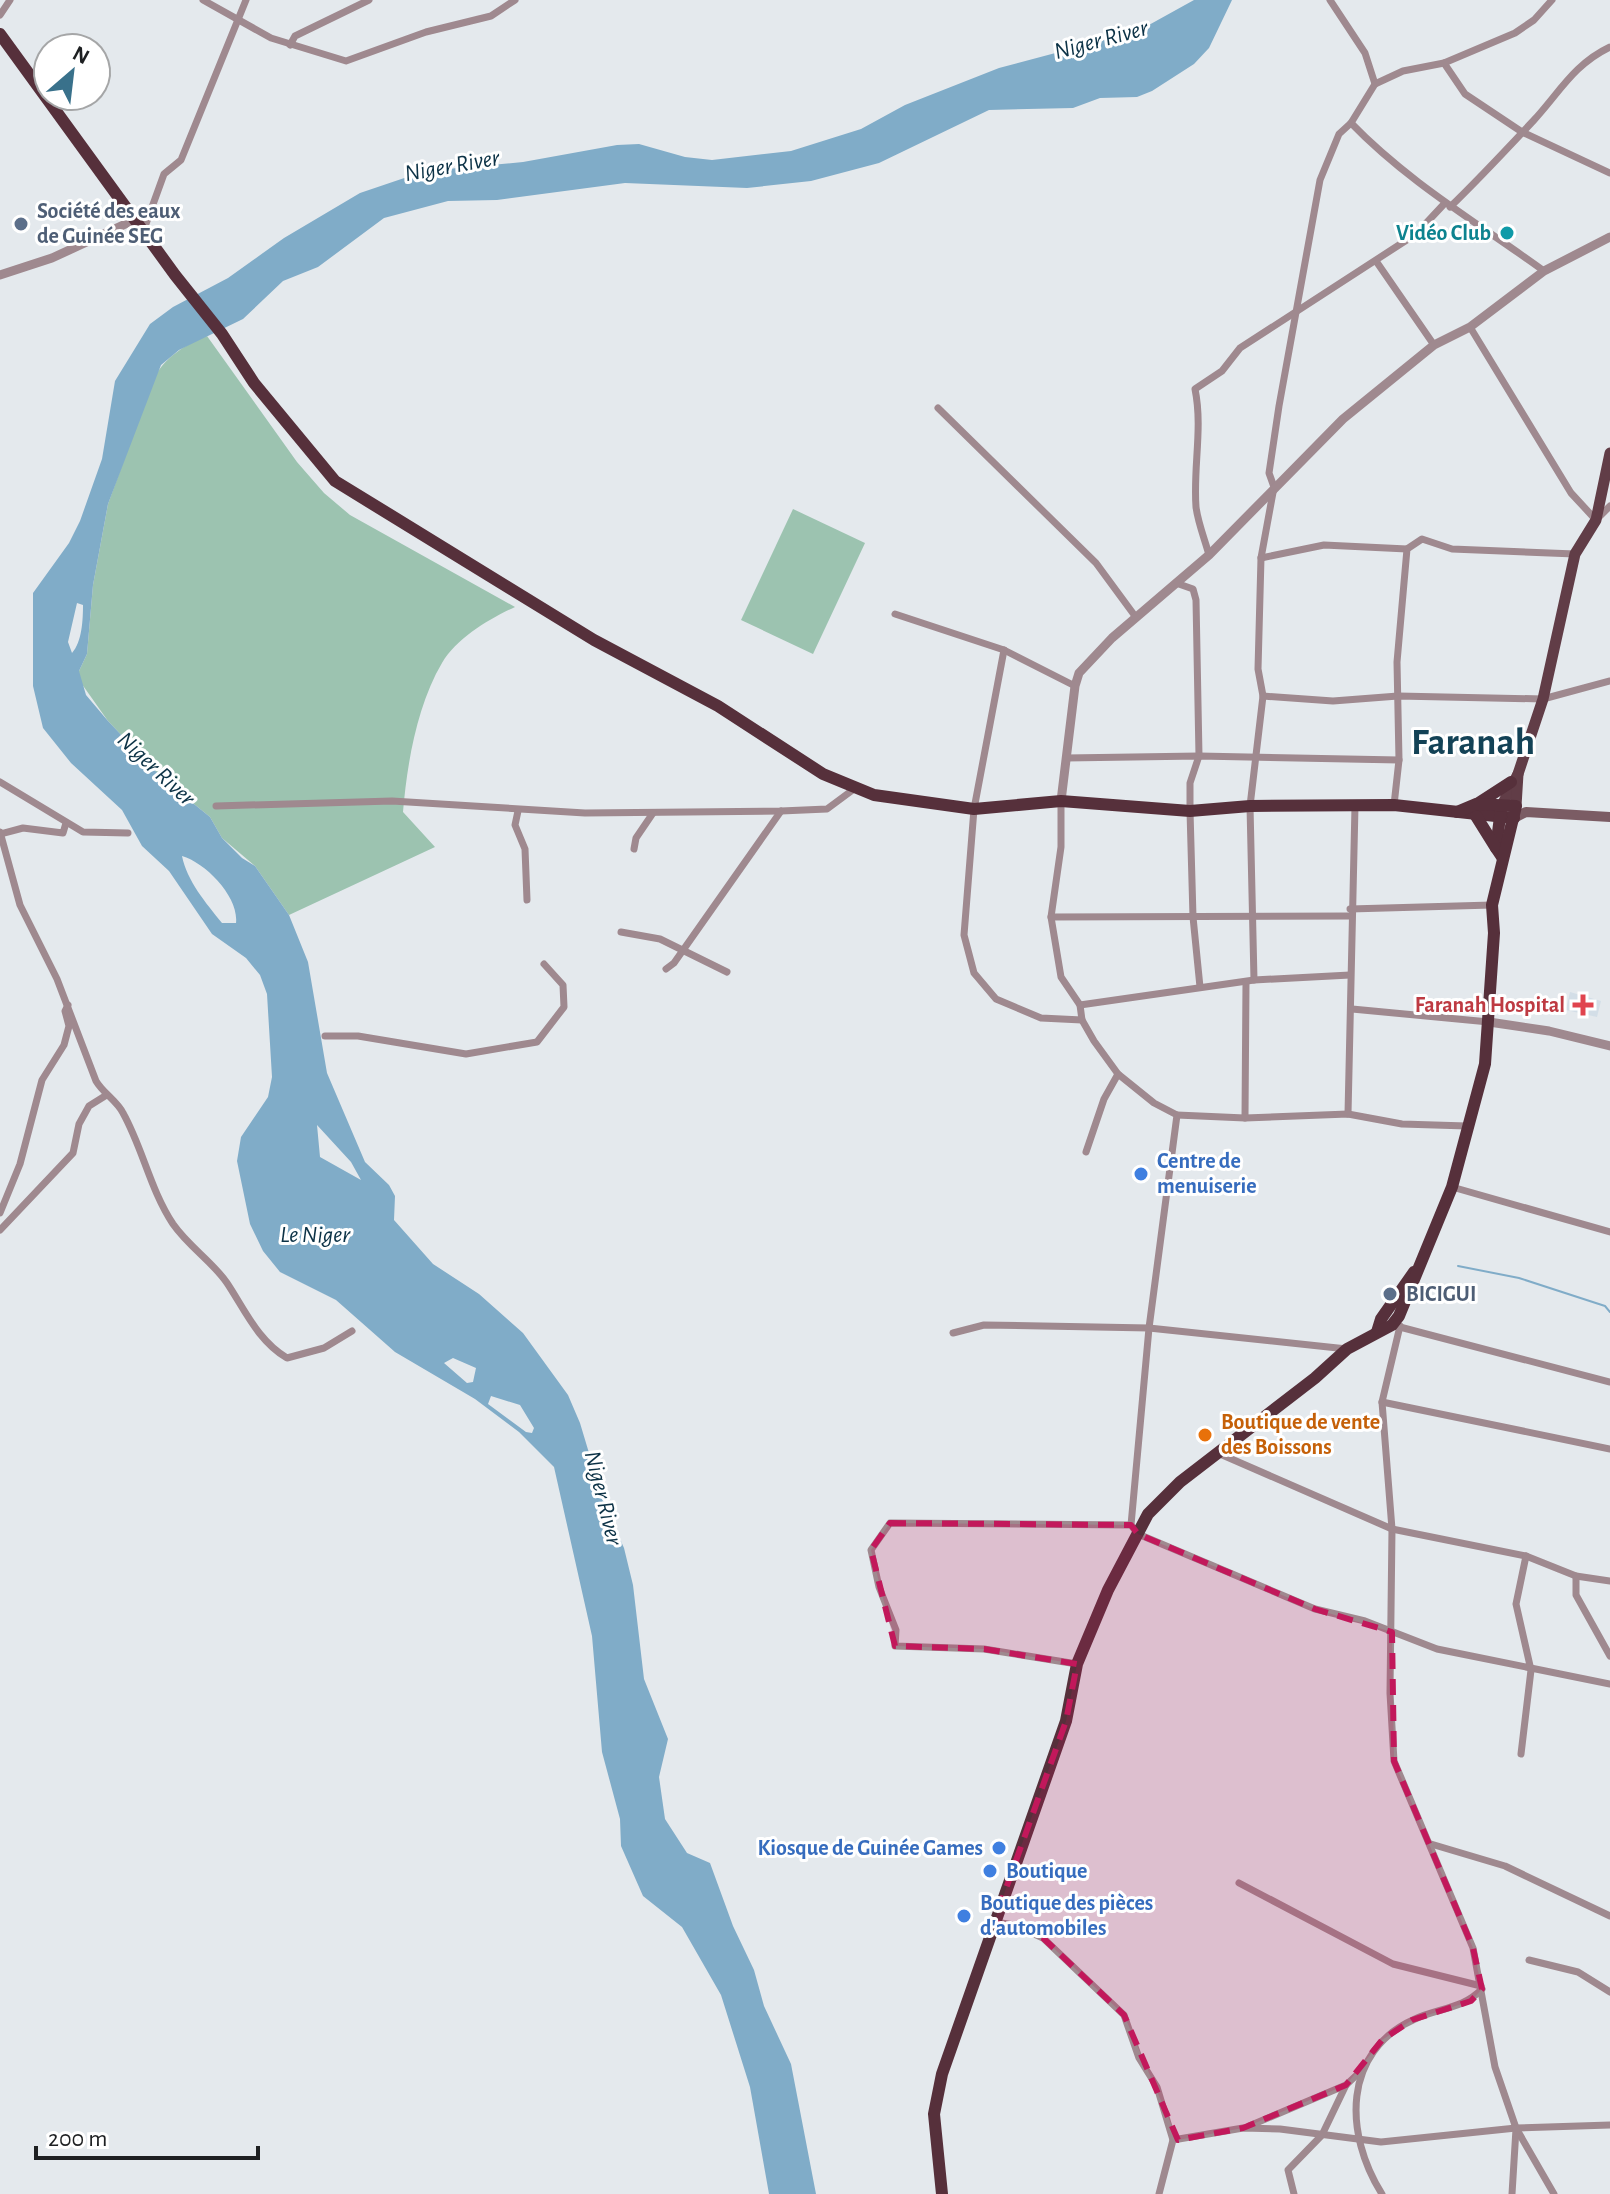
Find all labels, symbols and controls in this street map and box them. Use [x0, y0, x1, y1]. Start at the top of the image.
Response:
water label: Niger River [1051, 16, 1152, 64]
north arrow [32, 32, 112, 112]
text: N [69, 42, 93, 69]
water label: Niger River [403, 146, 503, 186]
place label: Société des eaux de Guinée SEG [37, 200, 180, 247]
marker: Société des eaux de Guinée SEG [12, 215, 30, 233]
place label: Vidéo Club [1396, 222, 1491, 244]
marker: Vidéo Club [1498, 224, 1516, 242]
district label: Faranah [1411, 724, 1535, 762]
water label: Niger River [113, 727, 200, 811]
place label: Faranah Hospital [1415, 994, 1565, 1016]
marker: Faranah Hospital [1572, 994, 1594, 1016]
place label: Centre de menuiserie [1157, 1150, 1257, 1197]
marker: Centre de menuiserie [1132, 1165, 1150, 1183]
water label: Le Niger [280, 1223, 351, 1247]
place label: BICIGUI [1406, 1283, 1476, 1305]
marker: BICIGUI [1381, 1285, 1399, 1303]
place label: Boutique de vente des Boissons [1221, 1411, 1380, 1458]
marker: Boutique de vente des Boissons [1196, 1426, 1214, 1444]
water label: Niger River [580, 1448, 627, 1549]
place label: Kiosque de Guinée Games [757, 1837, 983, 1859]
marker: Kiosque de Guinée Games [990, 1839, 1008, 1857]
place label: Boutique [1006, 1860, 1087, 1882]
marker: Boutique [981, 1862, 999, 1880]
place label: Boutique des pièces d'automobiles [980, 1892, 1153, 1939]
marker: Boutique des pièces d'automobiles [955, 1907, 973, 1925]
scale bar [36, 2110, 258, 2160]
text: 200 m [48, 2127, 107, 2151]

